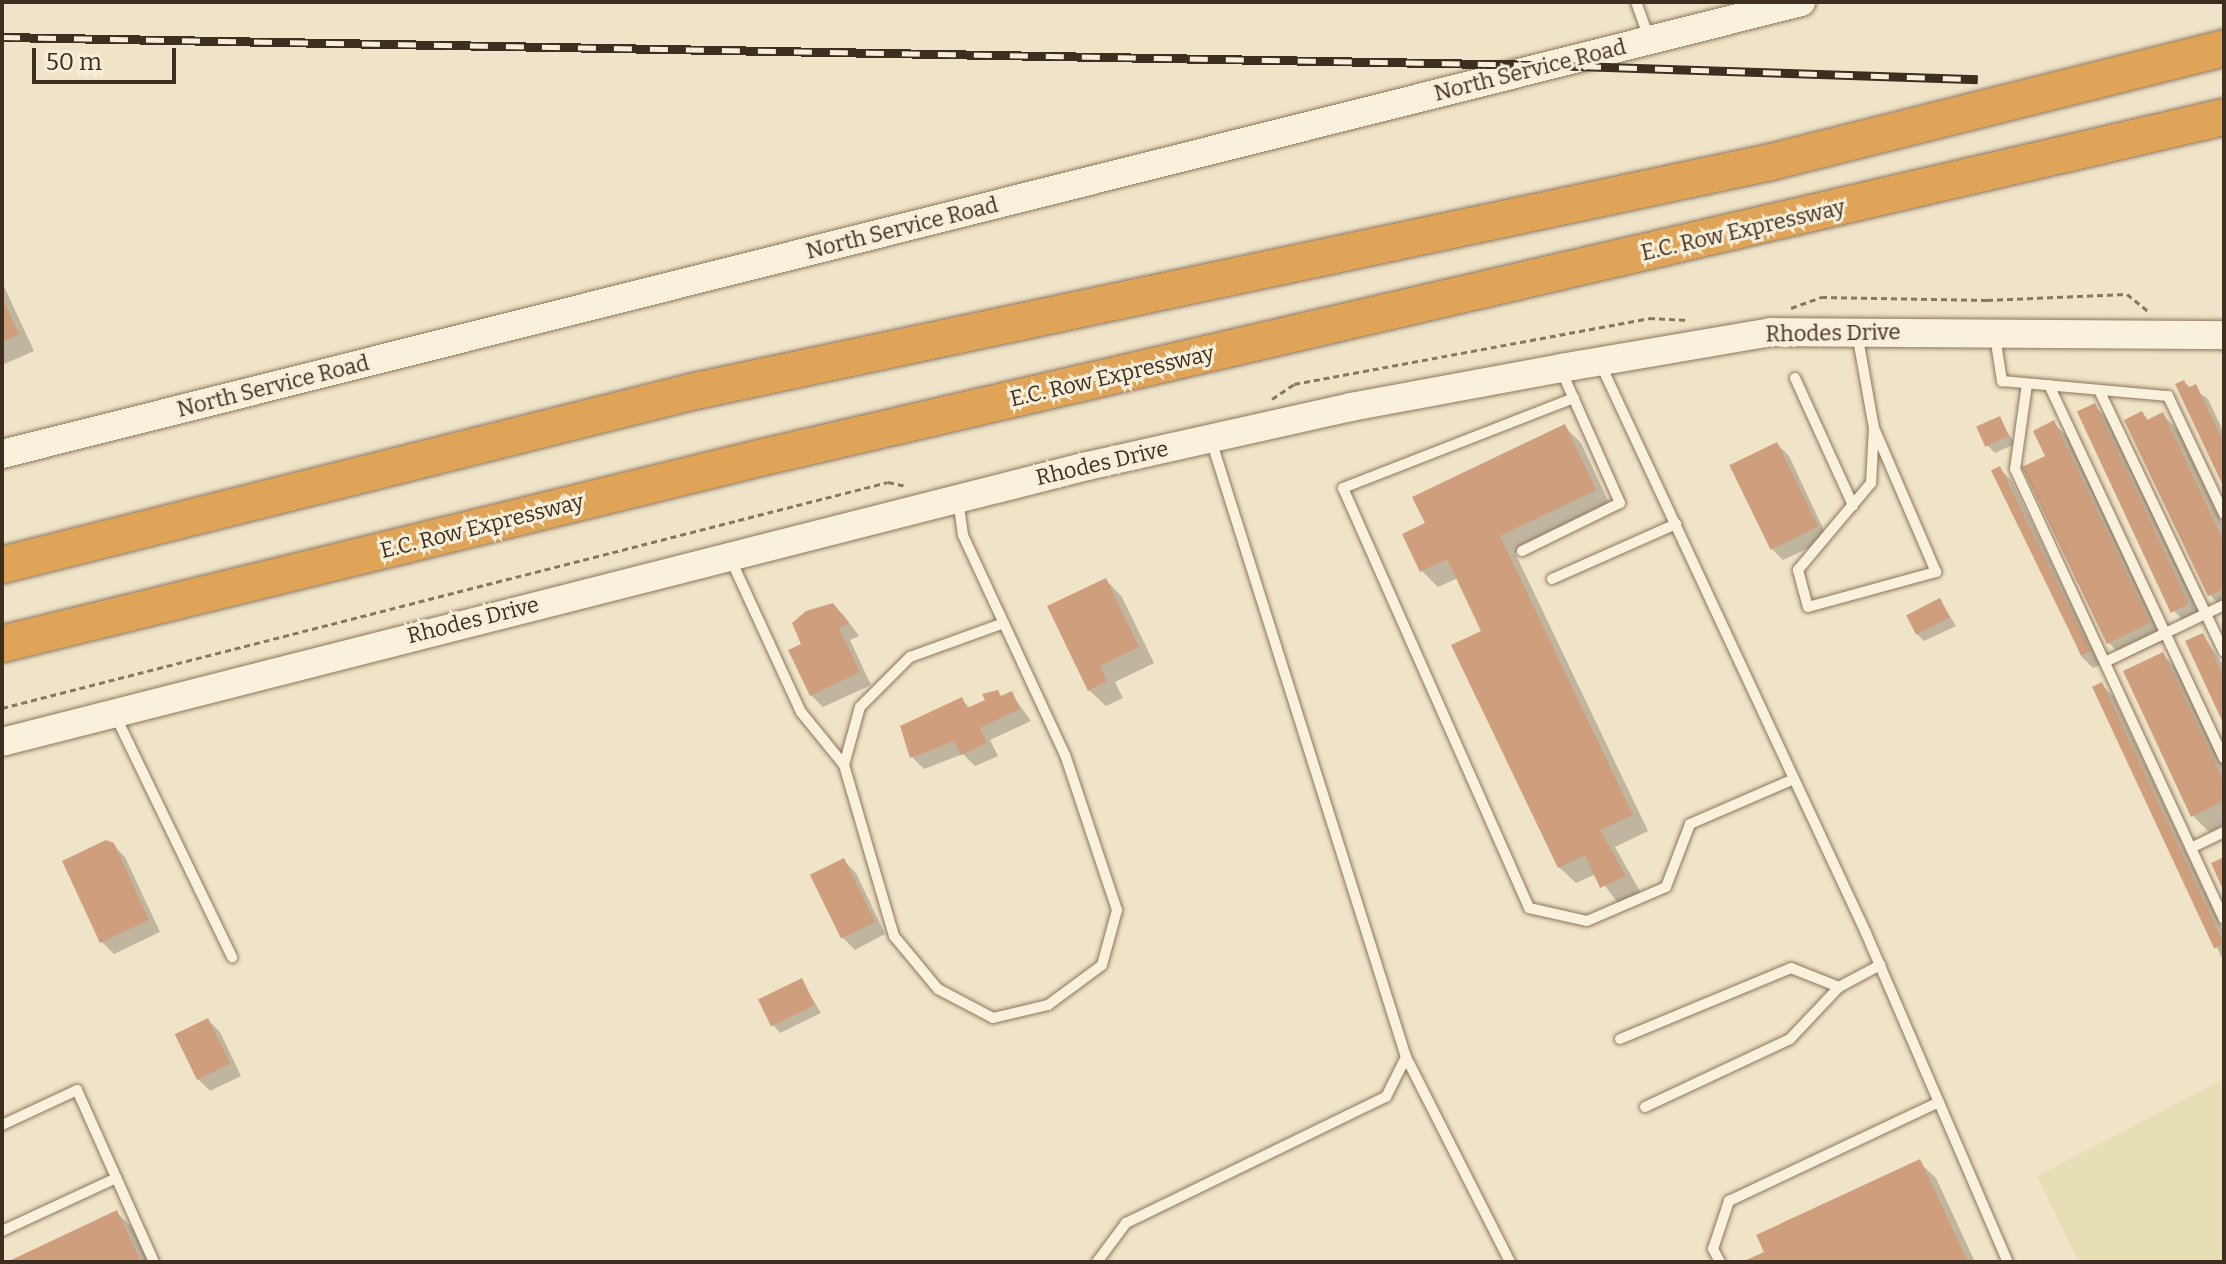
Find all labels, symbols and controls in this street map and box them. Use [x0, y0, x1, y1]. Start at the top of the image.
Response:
scale bar [36, 32, 180, 82]
street label: North Service Road [1431, 33, 1629, 107]
text: 50 m [46, 48, 102, 76]
street label: North Service Road [803, 191, 1001, 265]
street label: E.C. Row Expressway [1638, 194, 1848, 266]
street label: Rhodes Drive [1765, 319, 1901, 347]
street label: E.C. Row Expressway [1007, 340, 1217, 412]
street label: North Service Road [174, 349, 372, 423]
street label: Rhodes Drive [1033, 435, 1171, 491]
street label: E.C. Row Expressway [378, 488, 586, 564]
street label: Rhodes Drive [404, 591, 542, 649]

